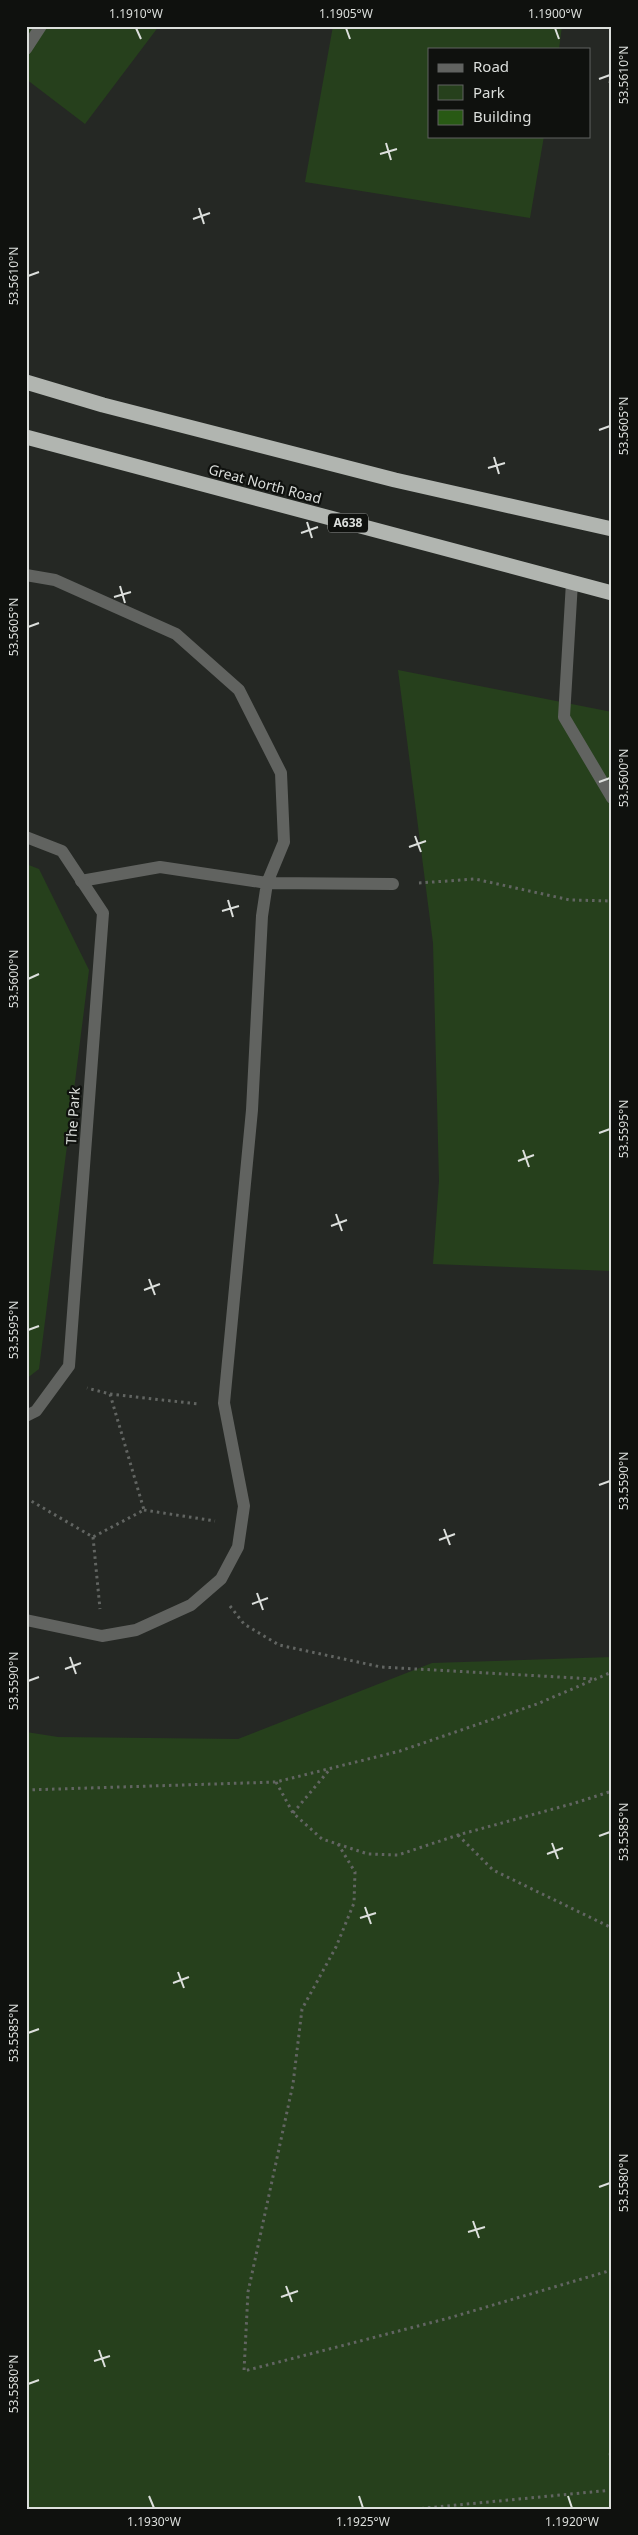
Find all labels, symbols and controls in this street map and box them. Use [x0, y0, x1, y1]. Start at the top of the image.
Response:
text: 1.1910°W [109, 5, 163, 22]
text: 1.1905°W [319, 5, 373, 22]
text: 1.1900°W [528, 5, 582, 22]
text: 53.5610°N [615, 46, 632, 104]
legend [428, 48, 590, 138]
text: Road [473, 56, 509, 76]
text: Park [473, 82, 505, 102]
text: Building [473, 106, 531, 126]
text: 53.5610°N [5, 247, 22, 305]
text: 53.5605°N [615, 397, 632, 455]
street label: Great North Road [207, 459, 324, 508]
road number: A638 [328, 514, 368, 532]
text: 53.5605°N [5, 598, 22, 656]
text: 53.5600°N [615, 749, 632, 807]
text: 53.5600°N [5, 950, 22, 1008]
street label: The Park [61, 1086, 84, 1145]
text: 53.5595°N [615, 1100, 632, 1158]
text: 53.5595°N [5, 1301, 22, 1359]
text: 53.5590°N [615, 1452, 632, 1510]
text: 53.5590°N [5, 1652, 22, 1710]
text: 53.5585°N [615, 1803, 632, 1861]
text: 53.5585°N [5, 2004, 22, 2062]
text: 53.5580°N [615, 2154, 632, 2212]
text: 53.5580°N [5, 2355, 22, 2413]
text: 1.1930°W [127, 2513, 181, 2530]
text: 1.1925°W [336, 2513, 390, 2530]
text: 1.1920°W [545, 2513, 599, 2530]

